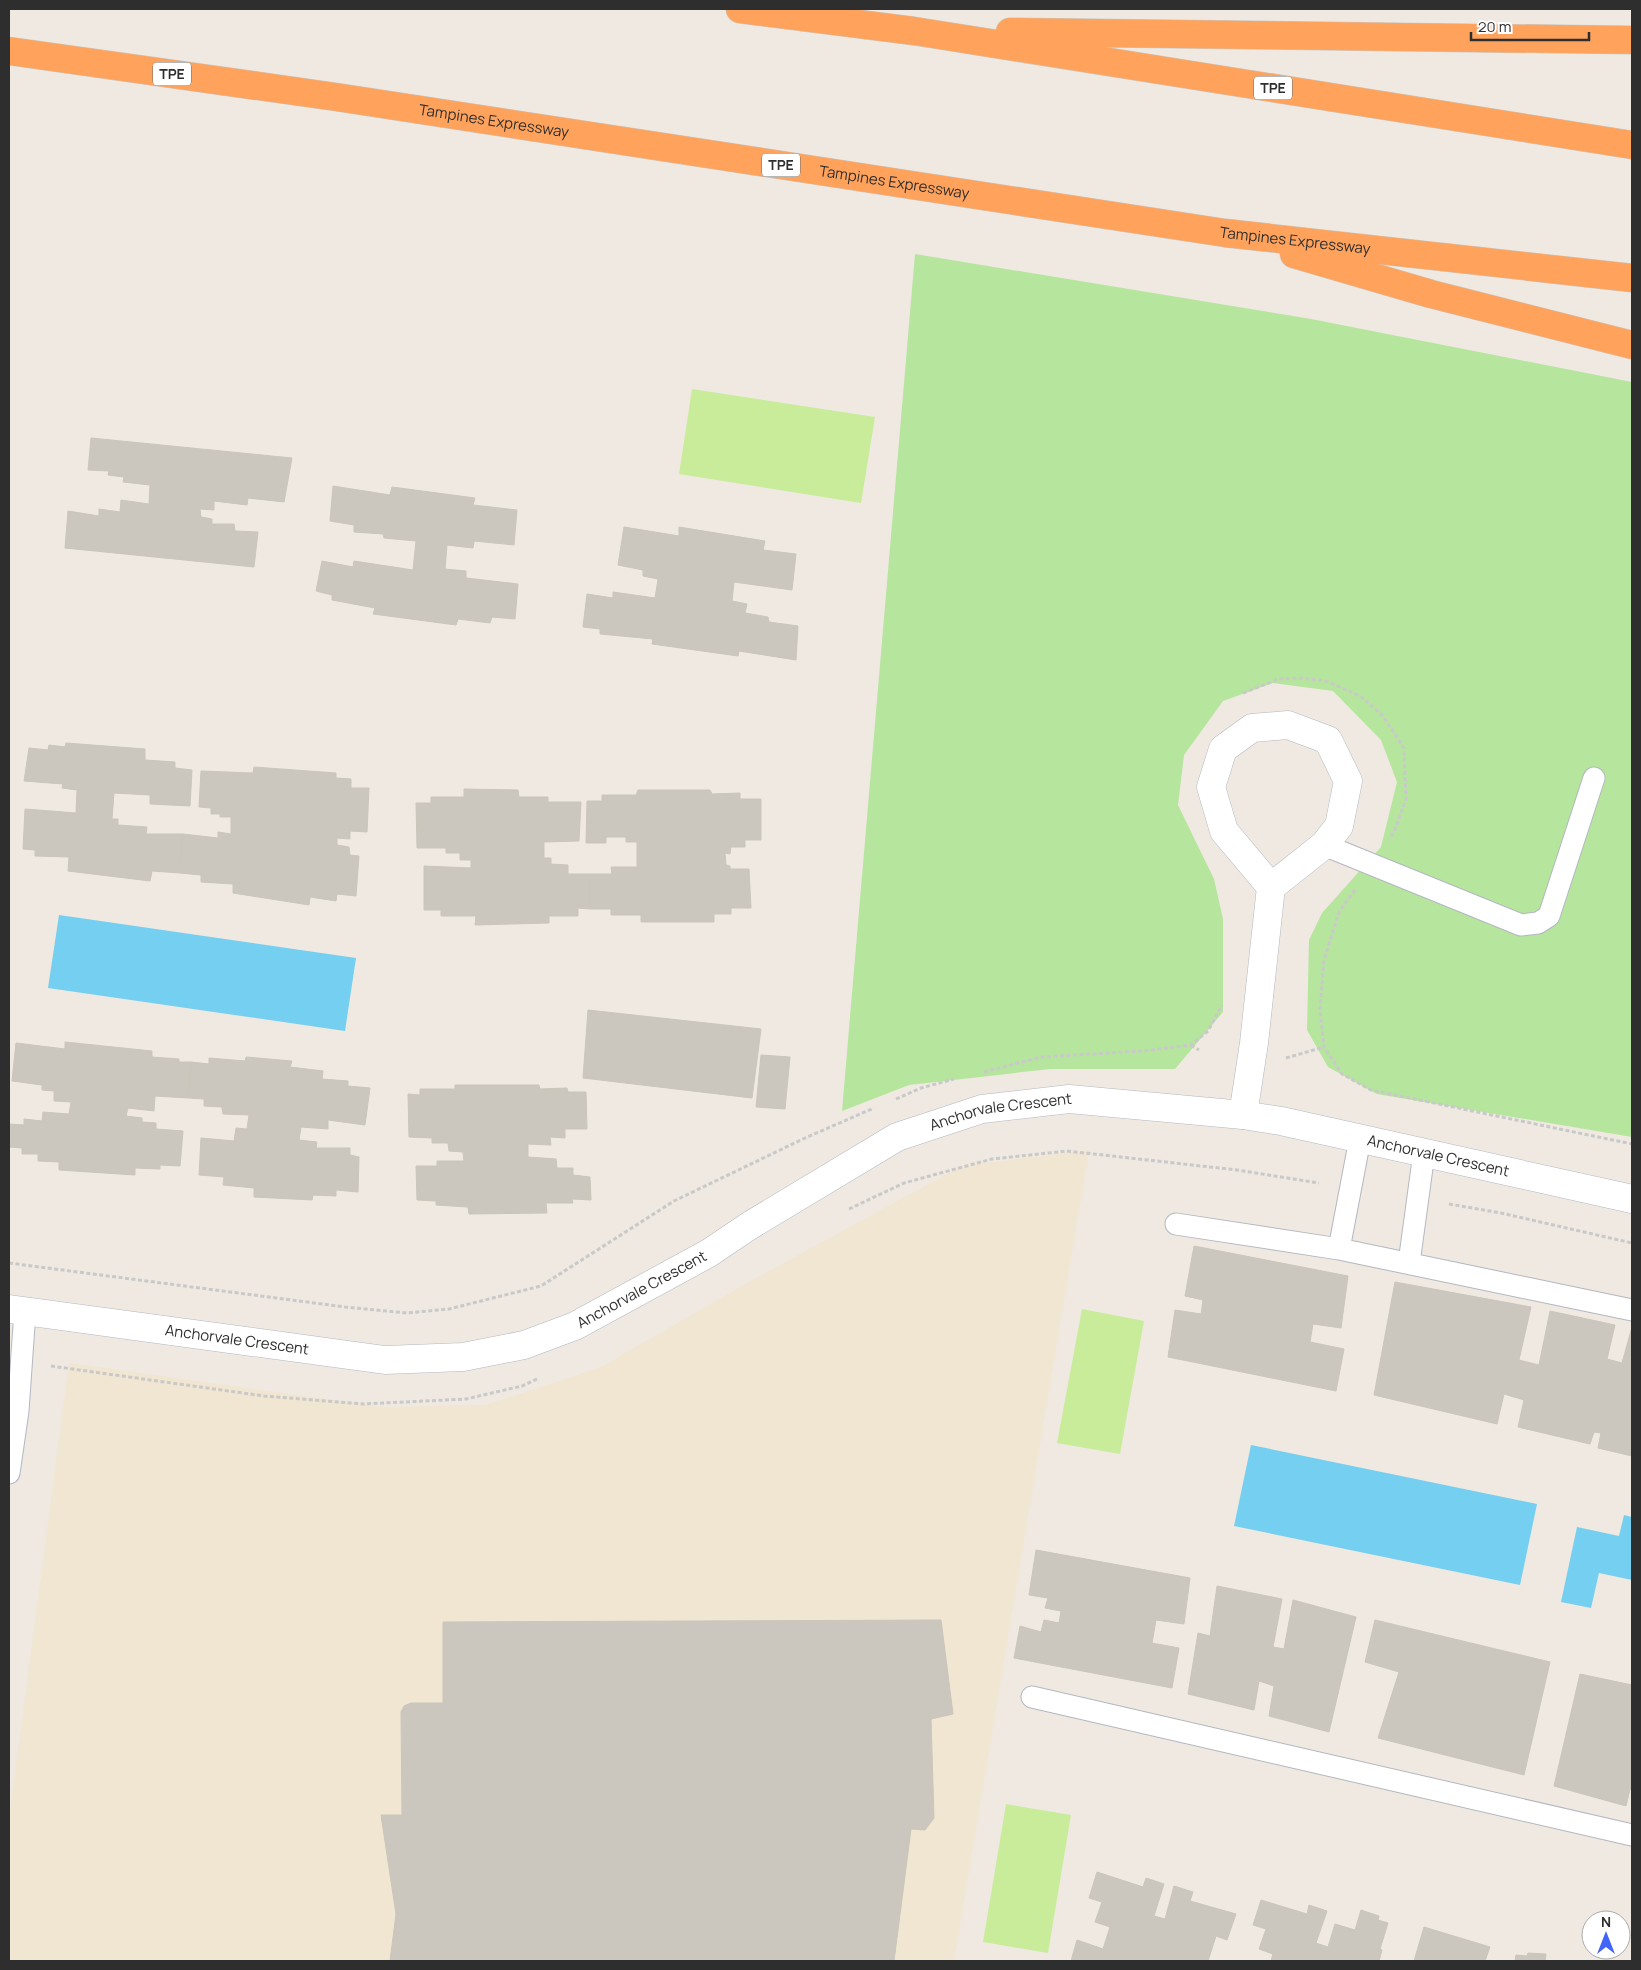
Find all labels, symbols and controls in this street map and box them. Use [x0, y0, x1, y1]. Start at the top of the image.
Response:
scale bar [1471, 10, 1588, 42]
text: 20 m [1478, 16, 1511, 37]
road number: TPE [153, 62, 191, 86]
road number: TPE [1254, 76, 1292, 100]
street label: Tampines Expressway [417, 99, 571, 143]
road number: TPE [762, 154, 800, 176]
street label: Tampines Expressway [818, 160, 971, 204]
street label: Tampines Expressway [1218, 221, 1372, 259]
street label: Anchorvale Crescent [927, 1088, 1073, 1136]
street label: Anchorvale Crescent [1365, 1129, 1511, 1181]
street label: Anchorvale Crescent [573, 1245, 710, 1333]
street label: Anchorvale Crescent [164, 1319, 310, 1360]
north arrow [1581, 1910, 1631, 1960]
text: N [1601, 1912, 1611, 1931]

